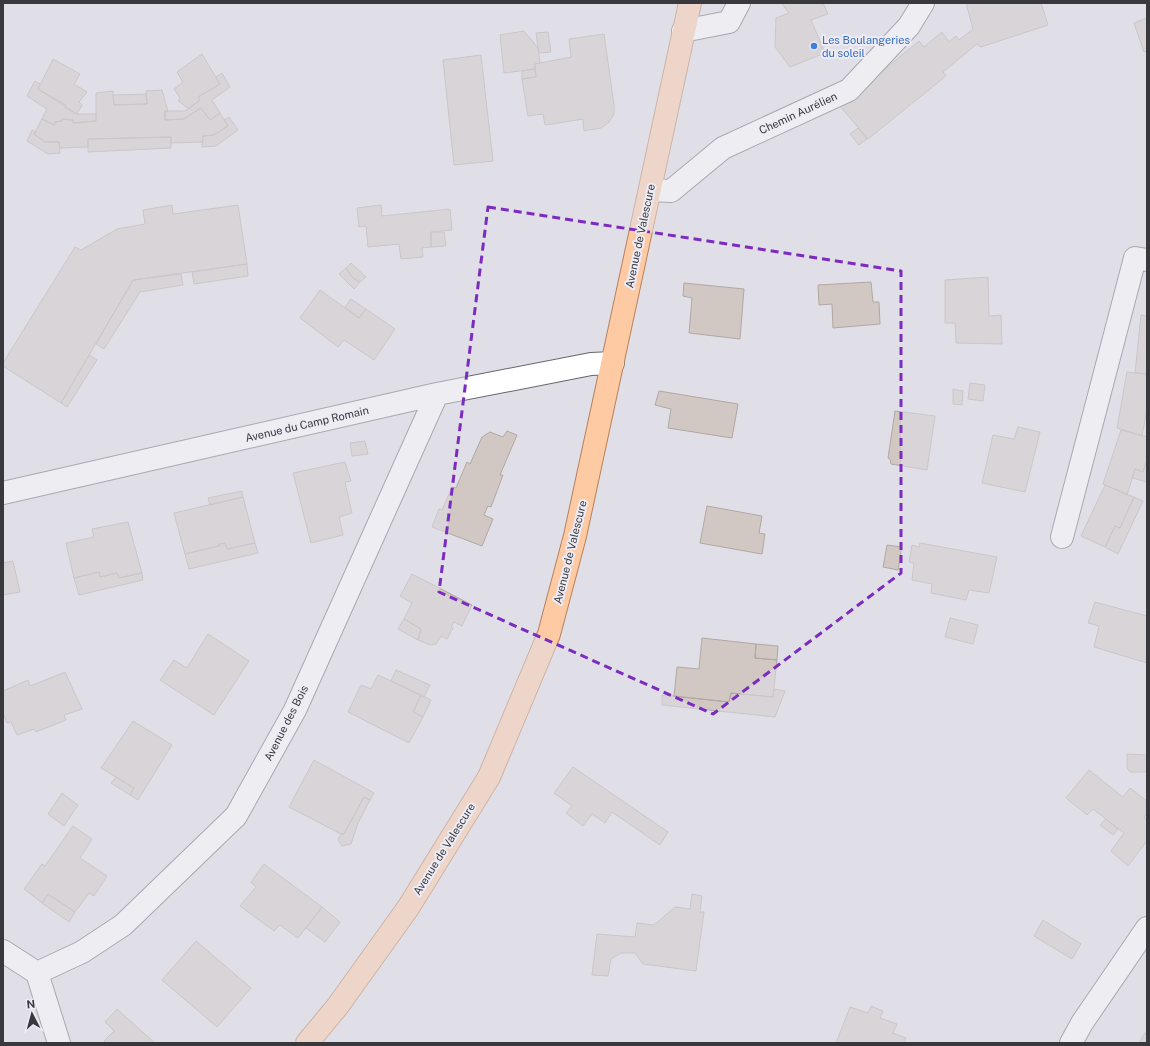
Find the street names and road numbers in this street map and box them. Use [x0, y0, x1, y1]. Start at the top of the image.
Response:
street label: Chemin Aurélien [757, 90, 839, 136]
street label: Avenue de Valescure [623, 183, 657, 289]
street label: Avenue du Camp Romain [244, 404, 370, 444]
street label: Avenue de Valescure [551, 499, 589, 605]
street label: Avenue des Bois [262, 683, 310, 763]
street label: Avenue de Valescure [411, 801, 477, 897]

